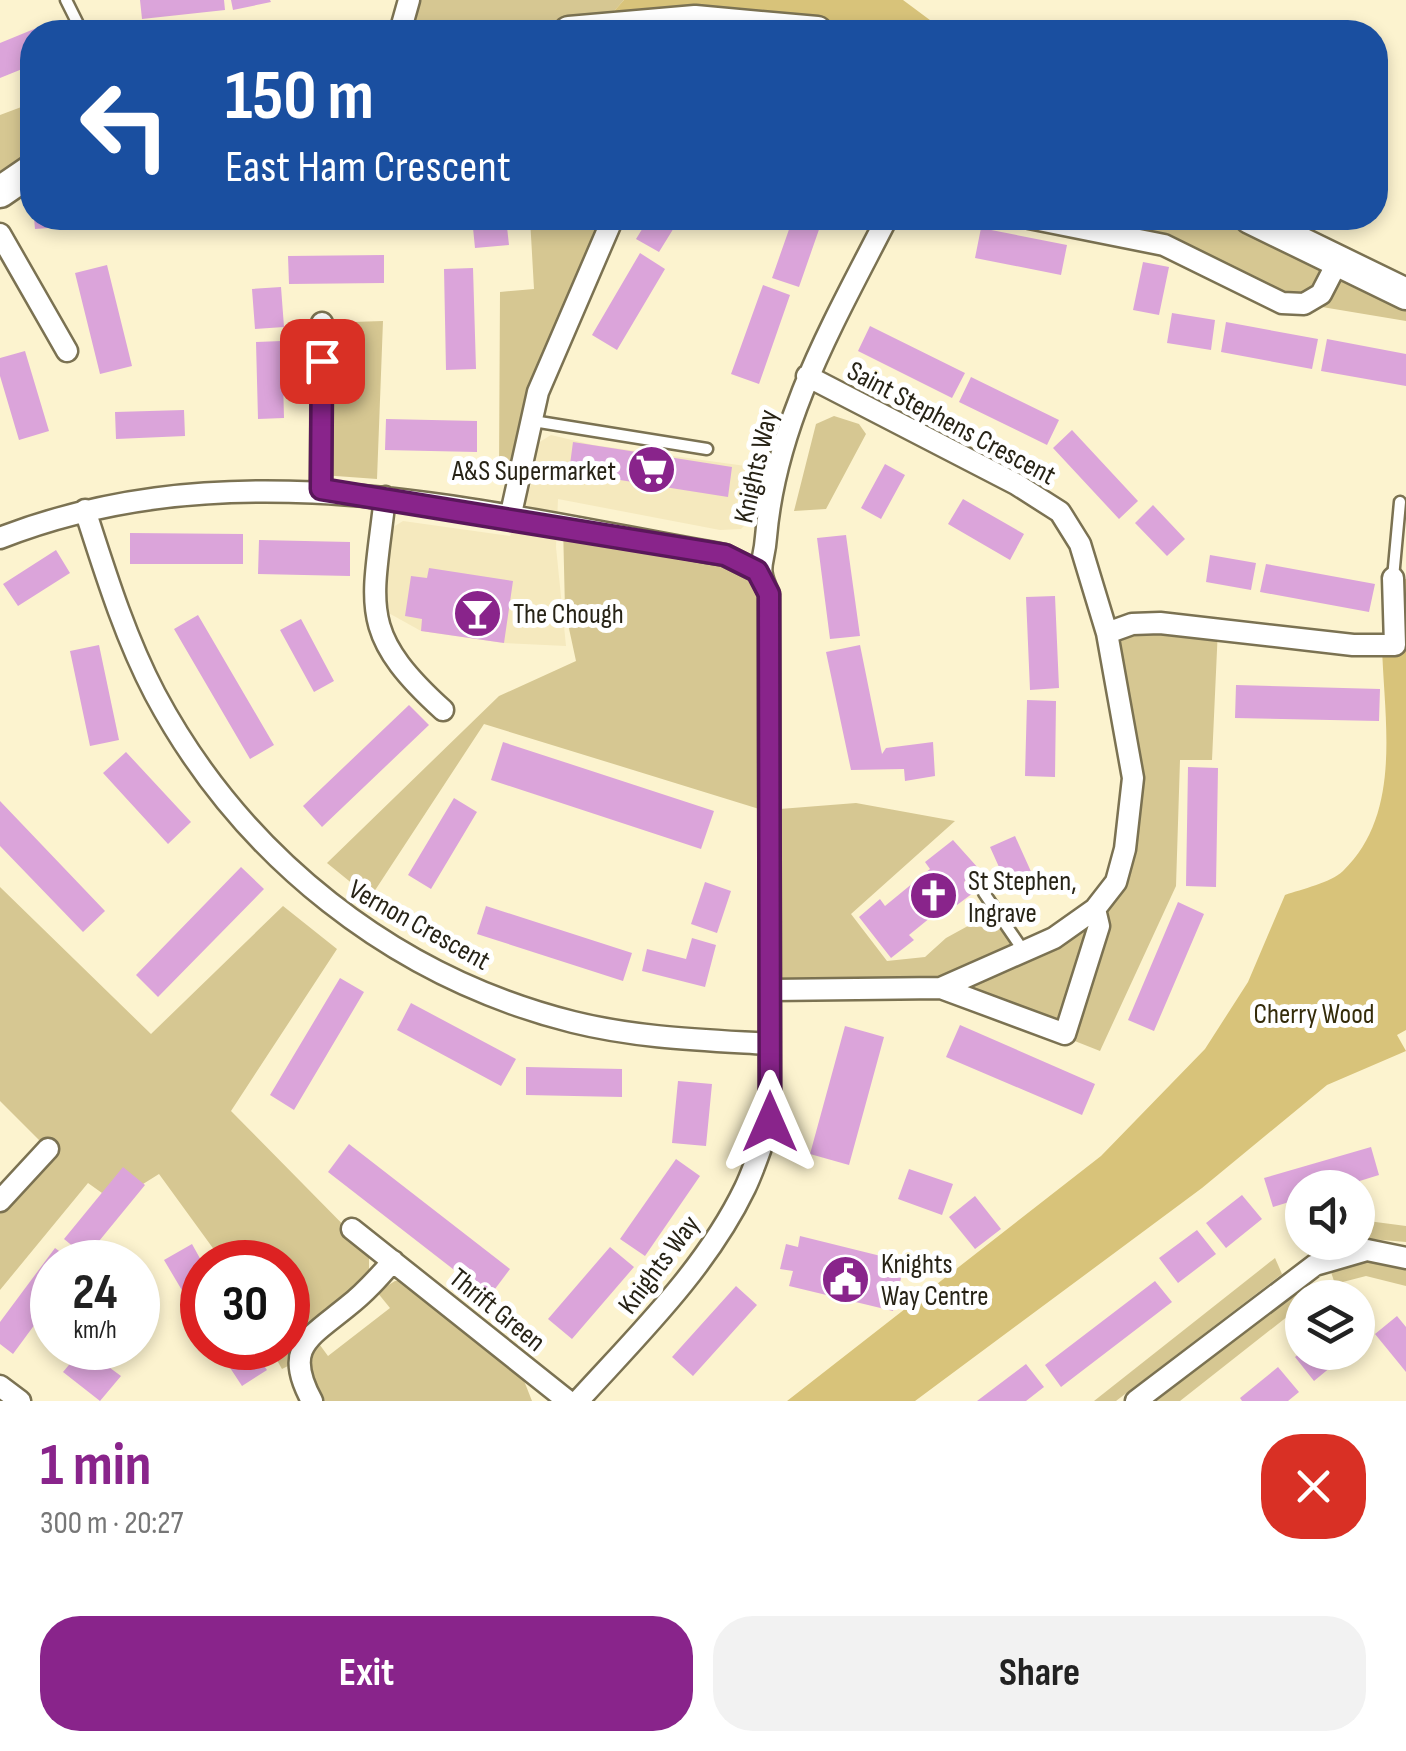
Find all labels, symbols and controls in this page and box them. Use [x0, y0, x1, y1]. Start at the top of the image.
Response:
text: 150 m [225, 55, 374, 139]
icon: left [60, 60, 190, 190]
text: East Ham Crescent [225, 140, 511, 195]
pin [280, 319, 365, 404]
icon: arrive [295, 334, 350, 389]
street label: Saint Stephens Crescent [841, 354, 1061, 492]
street label: Knights Way [727, 407, 785, 526]
supermarket icon: A&S Supermarket [625, 444, 677, 496]
place label: A&S Supermarket [451, 455, 616, 488]
bar icon: The Chough [452, 587, 504, 639]
place label: The Chough [513, 598, 624, 631]
place label: St Stephen, Ingrave [968, 865, 1077, 930]
church icon: St Stephen, Ingrave [907, 870, 959, 922]
street label: Vernon Crescent [343, 873, 496, 978]
park label: Cherry Wood [1253, 998, 1375, 1031]
position arrow [718, 1070, 822, 1174]
map controls [1285, 1170, 1375, 1370]
button: sound [1285, 1170, 1375, 1260]
street label: Knights Way [611, 1209, 707, 1321]
speed limit sign: 30 [180, 1240, 310, 1370]
place label: Knights Way Centre [881, 1248, 988, 1313]
public building icon: Knights Way Centre [820, 1253, 872, 1305]
street label: Thrift Green [443, 1262, 552, 1359]
text: 24 [73, 1263, 117, 1323]
button: layers [1285, 1280, 1375, 1370]
text: km/h [73, 1315, 117, 1346]
text: 1 min [40, 1430, 152, 1502]
button: close [1261, 1434, 1366, 1539]
text: 300 m · 20:27 [40, 1504, 183, 1543]
button: Exit [40, 1616, 693, 1731]
button: Share [713, 1616, 1366, 1731]

